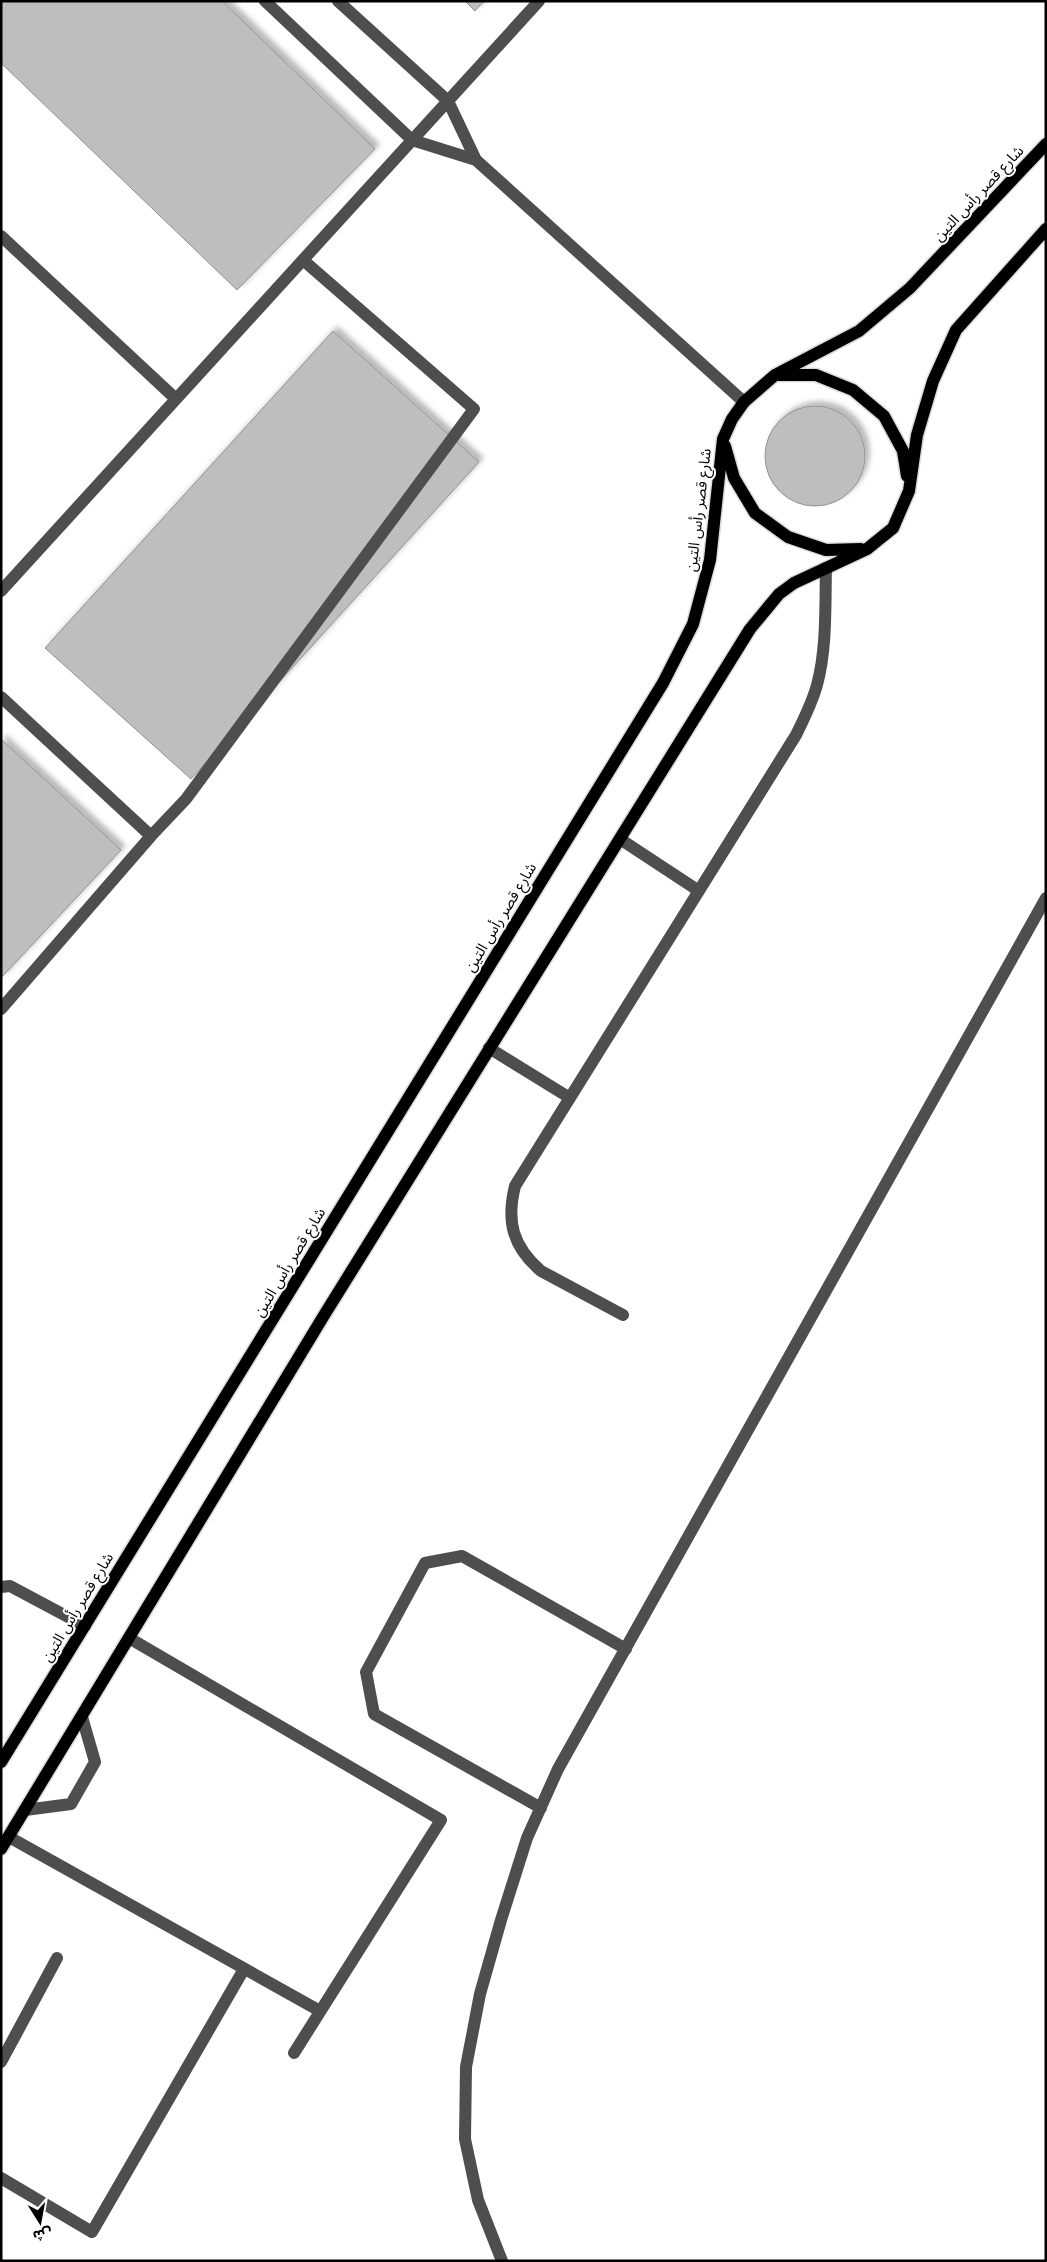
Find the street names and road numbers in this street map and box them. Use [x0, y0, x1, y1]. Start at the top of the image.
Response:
street label: شارع قصر رأس التين [929, 141, 1030, 247]
street label: شارع قصر رأس التين [681, 447, 718, 573]
street label: شارع قصر رأس التين [460, 859, 543, 977]
street label: شارع قصر رأس التين [249, 1204, 332, 1322]
street label: شارع قصر رأس التين [37, 1549, 120, 1667]

